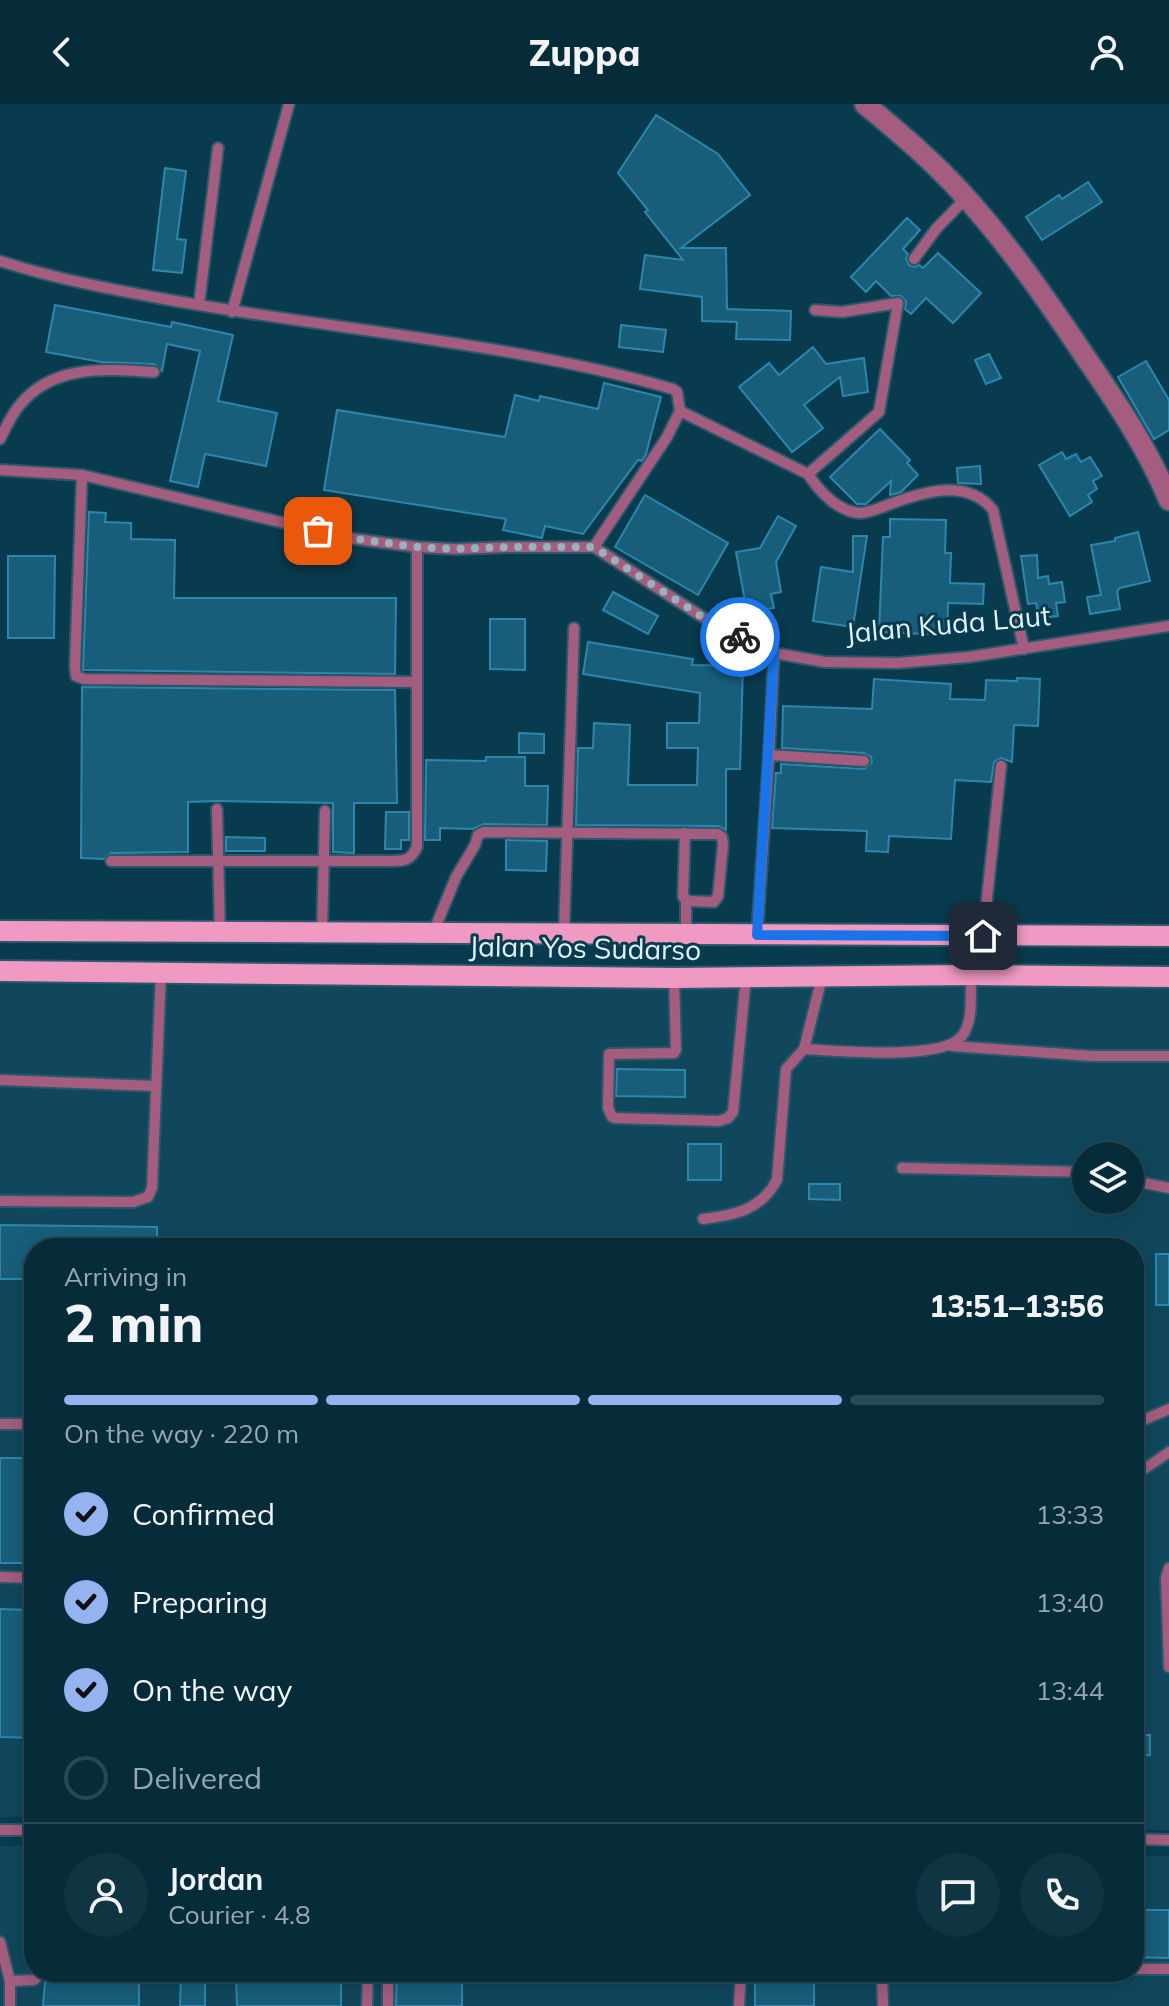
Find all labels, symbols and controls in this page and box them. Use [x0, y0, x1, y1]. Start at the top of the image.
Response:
icon: back [40, 30, 84, 74]
text: Zuppa [529, 30, 640, 75]
icon: person [1085, 30, 1129, 74]
pin [284, 497, 352, 565]
icon: bag [296, 509, 340, 553]
courier [700, 597, 780, 677]
street label: Jalan Kuda Laut [844, 597, 1052, 650]
icon: bike [718, 615, 762, 659]
pin [949, 902, 1017, 970]
icon: home [961, 914, 1005, 958]
street label: Jalan Yos Sudarso [469, 928, 701, 967]
map controls [1072, 1142, 1144, 1214]
button: layers [1072, 1142, 1144, 1214]
text: Arriving in [64, 1260, 187, 1293]
text: 13:51–13:56 [929, 1287, 1104, 1325]
text: 2 min [64, 1290, 203, 1355]
text: On the way · 220 m [64, 1417, 299, 1450]
icon: check [64, 1492, 108, 1536]
text: Confirmed [132, 1495, 275, 1533]
text: 13:33 [1036, 1498, 1104, 1531]
icon: check [64, 1580, 108, 1624]
text: Preparing [132, 1583, 268, 1621]
text: 13:40 [1036, 1586, 1104, 1619]
icon: check [64, 1668, 108, 1712]
text: On the way [132, 1671, 292, 1709]
text: 13:44 [1036, 1674, 1104, 1707]
text: Delivered [132, 1759, 262, 1797]
button: person [64, 1853, 148, 1937]
button: chat [916, 1853, 1000, 1937]
button: phone [1020, 1853, 1104, 1937]
text: Jordan [168, 1860, 263, 1898]
text: Courier · 4.8 [168, 1898, 311, 1931]

